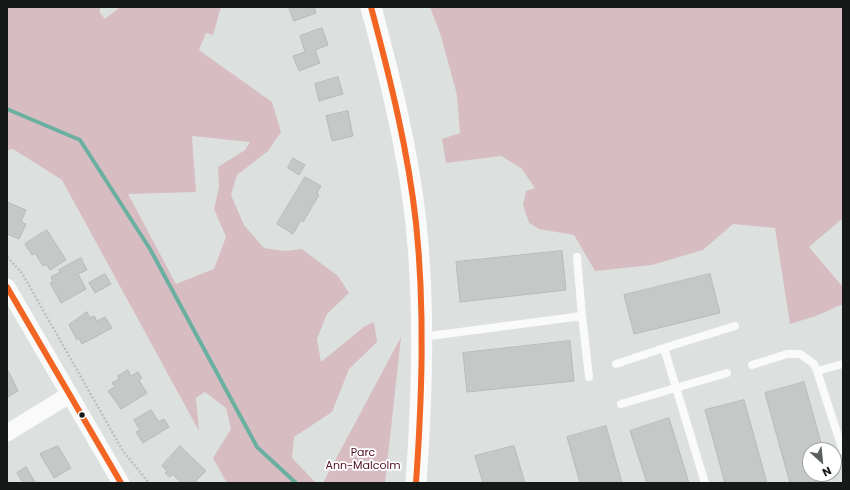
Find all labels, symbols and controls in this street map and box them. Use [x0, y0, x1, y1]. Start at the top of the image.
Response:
unlabelled marker [77, 410, 87, 420]
north arrow [802, 442, 842, 482]
park label: Parc Ann-Malcolm [326, 446, 400, 472]
text: N [820, 463, 834, 481]

